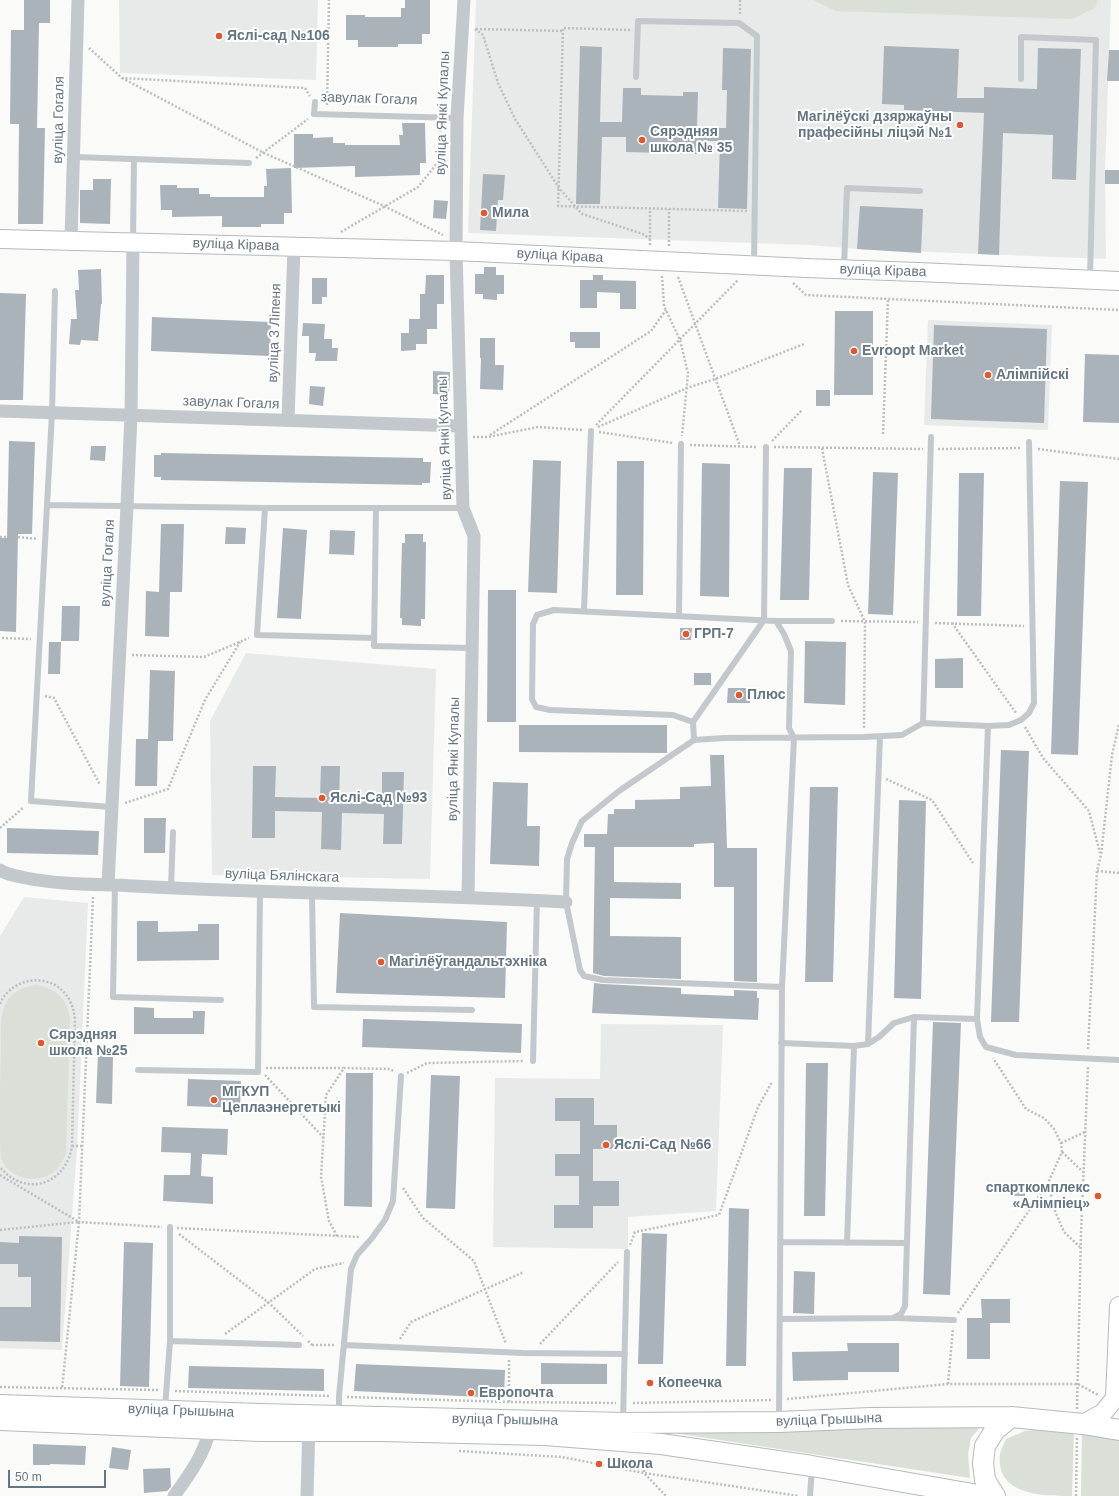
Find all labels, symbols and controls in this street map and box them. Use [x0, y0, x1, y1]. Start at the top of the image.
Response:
place label: Яслі-сад №106 [227, 28, 330, 44]
marker: Яслі-сад №106 [214, 31, 224, 41]
street label: вуліца Янкі Купалы [432, 50, 454, 176]
street label: вуліца Гогаля [50, 76, 68, 164]
street label: завулак Гогаля [320, 89, 418, 109]
place label: Магілёўскі дзяржаўны прафесійны ліцэй №1 [797, 109, 952, 142]
marker: Магілёўскі дзяржаўны прафесійны ліцэй №1 [955, 120, 965, 130]
place label: Сярэдняя школа № 35 [650, 124, 732, 156]
marker: Сярэдняя школа № 35 [637, 135, 647, 145]
place label: Мила [492, 205, 529, 221]
marker: Мила [479, 208, 489, 218]
street label: вуліца Кірава [192, 235, 280, 255]
street label: вуліца Кірава [516, 245, 604, 267]
street label: вуліца Кірава [839, 261, 927, 281]
street label: вуліца 3 Ліпеня [265, 283, 285, 383]
place label: Evroopt Market [862, 343, 964, 359]
marker: Evroopt Market [849, 346, 859, 356]
place label: Алімпійскі [996, 367, 1069, 383]
marker: Алімпійскі [983, 370, 993, 380]
street label: вуліца Янкі Купалы [434, 375, 456, 501]
street label: завулак Гогаля [182, 393, 280, 413]
street label: вуліца Гогаля [97, 519, 119, 607]
place label: ГРП-7 [694, 626, 734, 642]
marker: ГРП-7 [681, 629, 691, 639]
place label: Плюс [747, 687, 786, 703]
marker: Плюс [734, 690, 744, 700]
street label: вуліца Янкі Купалы [445, 697, 463, 821]
place label: Яслі-Сад №93 [330, 790, 427, 806]
marker: Яслі-Сад №93 [317, 793, 327, 803]
street label: вуліца Бялінскага [225, 866, 339, 886]
place label: Магілёўгандальтэхніка [389, 954, 547, 970]
marker: Магілёўгандальтэхніка [376, 957, 386, 967]
place label: Сярэдняя школа №25 [49, 1027, 127, 1060]
marker: Сярэдняя школа №25 [36, 1038, 46, 1048]
place label: МГКУП Цеплаэнергетыкі [222, 1084, 341, 1116]
marker: МГКУП Цеплаэнергетыкі [209, 1095, 219, 1105]
place label: Яслі-Сад №66 [614, 1137, 711, 1153]
marker: Яслі-Сад №66 [601, 1140, 611, 1150]
place label: спарткомплекс «Алімпіец» [986, 1180, 1090, 1212]
marker: спарткомплекс «Алімпіец» [1093, 1191, 1103, 1201]
place label: Копеечка [658, 1375, 722, 1391]
marker: Копеечка [645, 1378, 655, 1388]
place label: Европочта [479, 1385, 553, 1401]
marker: Европочта [466, 1388, 476, 1398]
street label: вуліца Грышына [128, 1401, 234, 1421]
street label: вуліца Грышына [776, 1410, 882, 1430]
street label: вуліца Грышына [452, 1411, 558, 1429]
place label: Школа [607, 1456, 653, 1472]
marker: Школа [594, 1459, 604, 1469]
scale bar [10, 1462, 108, 1488]
text: 50 m [15, 1470, 42, 1484]

